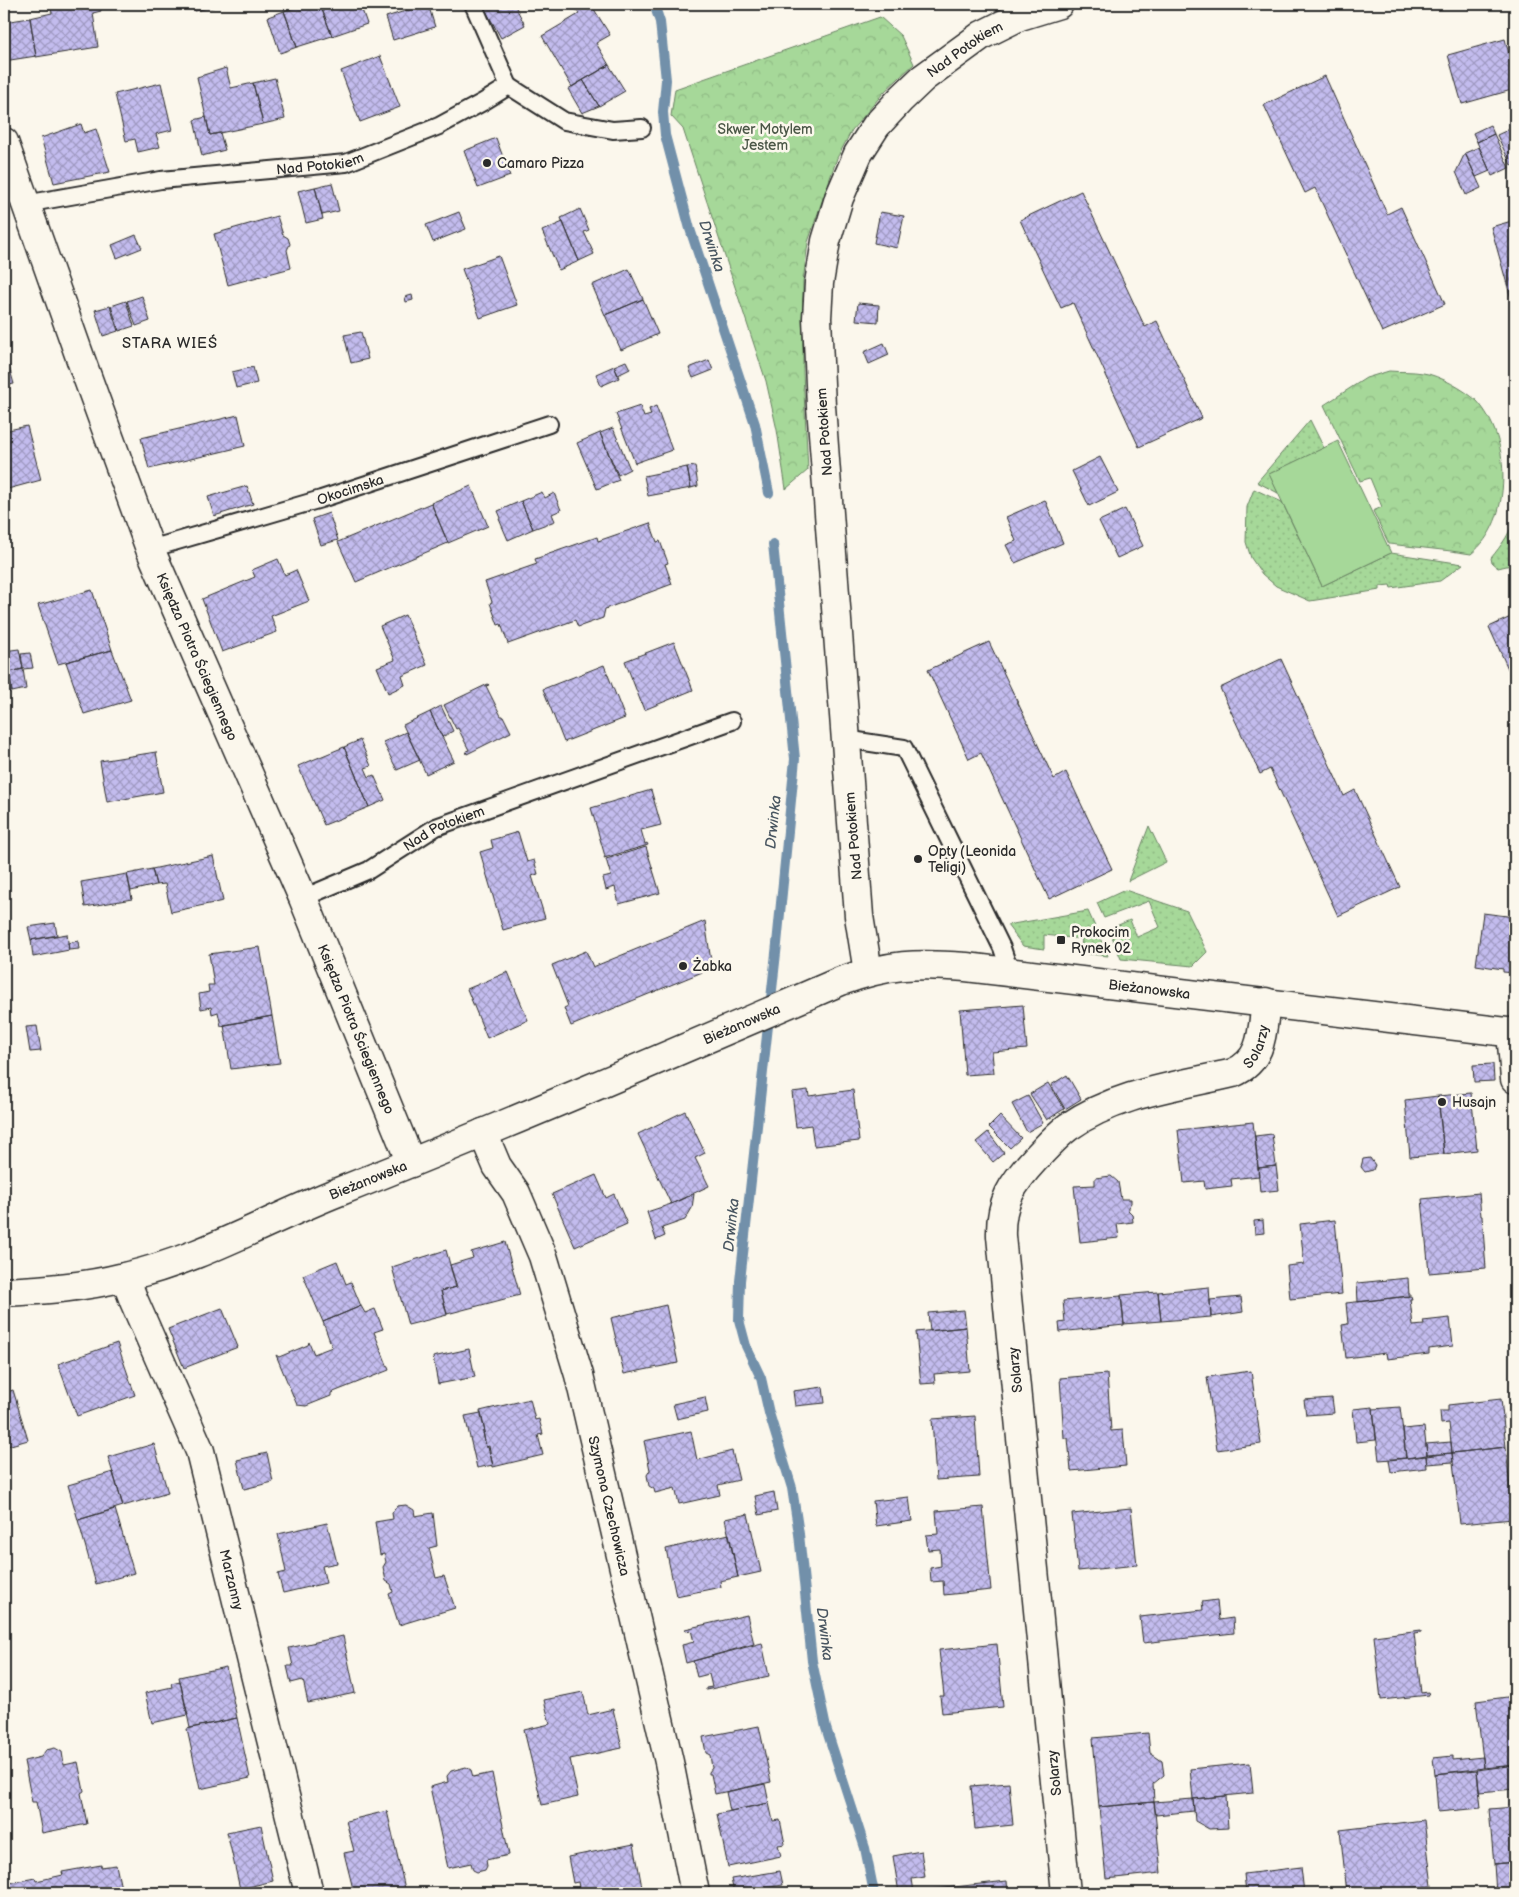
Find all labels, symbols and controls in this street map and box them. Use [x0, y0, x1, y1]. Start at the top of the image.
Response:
street label: Nad Potokiem [924, 18, 1006, 81]
park label: Skwer Motylem Jestem [717, 121, 813, 154]
street label: Nad Potokiem [276, 149, 366, 178]
place label: Camaro Pizza [497, 155, 584, 172]
marker: Camaro Pizza [481, 157, 493, 169]
water label: Drwinka [694, 218, 729, 275]
district label: STARA WIEŚ [122, 334, 218, 353]
street label: Nad Potokiem [813, 387, 836, 477]
street label: Okocimska [315, 471, 386, 509]
street label: Księdza Piotra Ściegiennego [153, 570, 241, 744]
street label: Nad Potokiem [841, 791, 866, 881]
water label: Drwinka [761, 794, 786, 850]
street label: Nad Potokiem [400, 802, 487, 855]
place label: Opty (Leonida Teligi) [928, 843, 1016, 876]
marker: Opty (Leonida Teligi) [912, 853, 924, 865]
place label: Prokocim Rynek 02 [1071, 924, 1132, 957]
marker: Prokocim Rynek 02 [1055, 934, 1067, 946]
street label: Księdza Piotra Ściegiennego [314, 942, 398, 1117]
place label: Żabka [692, 957, 732, 975]
marker: Żabka [677, 960, 689, 972]
street label: Bieżanowska [1107, 976, 1191, 1003]
street label: Bieżanowska [701, 1000, 783, 1048]
street label: Solarzy [1240, 1023, 1272, 1072]
place label: Husajn [1452, 1094, 1496, 1111]
marker: Husajn [1436, 1096, 1448, 1108]
street label: Bieżanowska [327, 1157, 410, 1204]
water label: Drwinka [719, 1197, 744, 1253]
street label: Solarzy [1005, 1346, 1026, 1394]
street label: Szymona Czechowicza [584, 1434, 633, 1578]
street label: Marzanny [216, 1548, 247, 1613]
water label: Drwinka [812, 1606, 837, 1662]
street label: Solarzy [1044, 1749, 1065, 1797]

